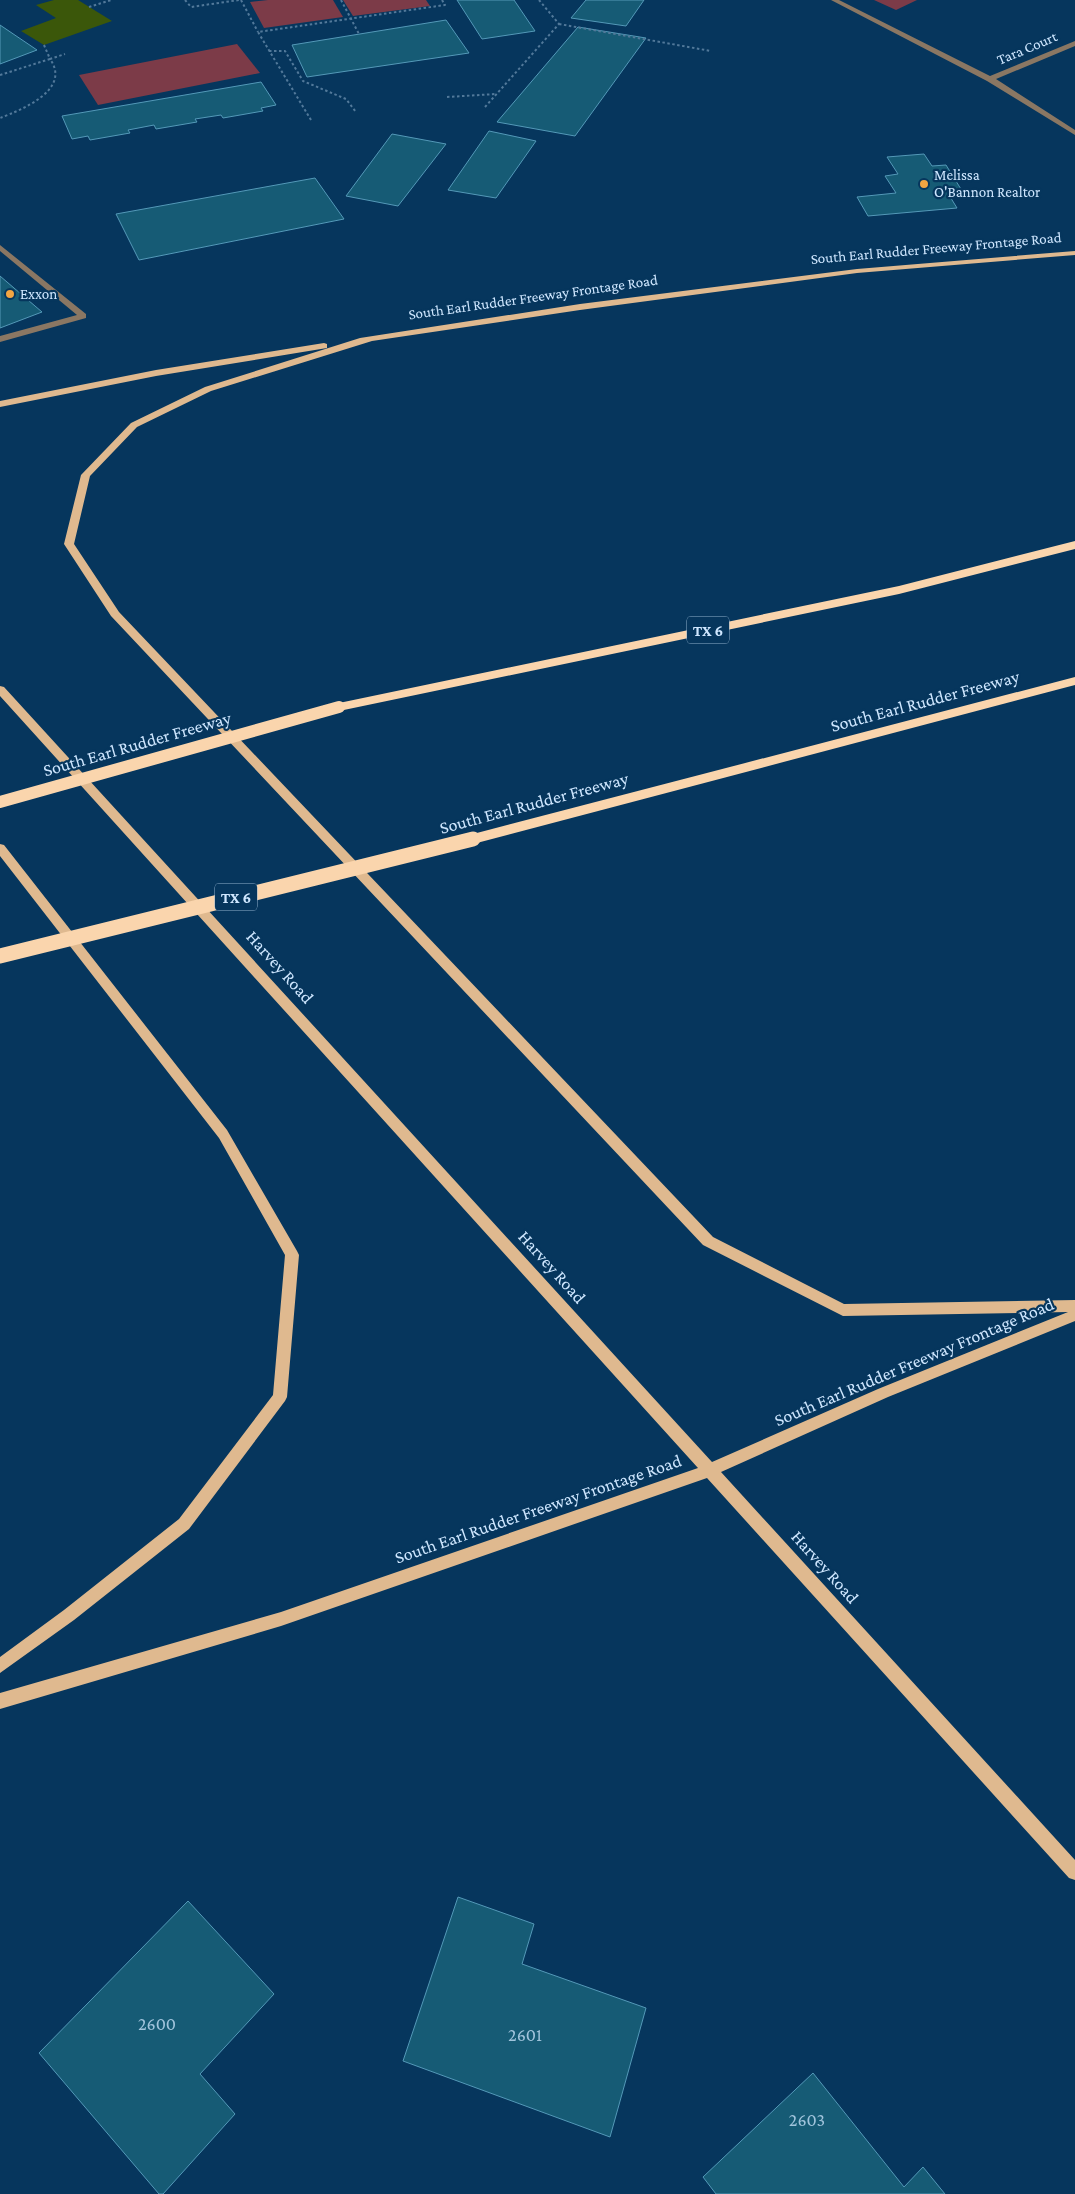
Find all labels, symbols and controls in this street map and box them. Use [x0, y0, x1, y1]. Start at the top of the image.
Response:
street label: Tara Court [994, 28, 1060, 68]
place label: Melissa O'Bannon Realtor [934, 167, 1041, 200]
marker: Melissa O'Bannon Realtor [918, 178, 930, 190]
street label: South Earl Rudder Freeway Frontage Road [810, 229, 1062, 268]
street label: South Earl Rudder Freeway Frontage Road [407, 272, 659, 323]
place label: Exxon [20, 286, 57, 302]
marker: Exxon [4, 288, 16, 300]
road number: TX 6 [687, 616, 729, 644]
street label: South Earl Rudder Freeway [828, 666, 1022, 736]
street label: South Earl Rudder Freeway [41, 707, 234, 780]
street label: South Earl Rudder Freeway [437, 768, 631, 838]
road number: TX 6 [215, 884, 257, 910]
street label: Harvey Road [242, 927, 318, 1008]
street label: Harvey Road [514, 1227, 590, 1308]
street label: South Earl Rudder Freeway Frontage Road [771, 1294, 1057, 1430]
street label: South Earl Rudder Freeway Frontage Road [392, 1450, 684, 1568]
street label: Harvey Road [787, 1527, 863, 1608]
house number: 2600 [138, 2014, 176, 2034]
house number: 2601 [508, 2025, 542, 2045]
house number: 2603 [789, 2110, 825, 2130]

